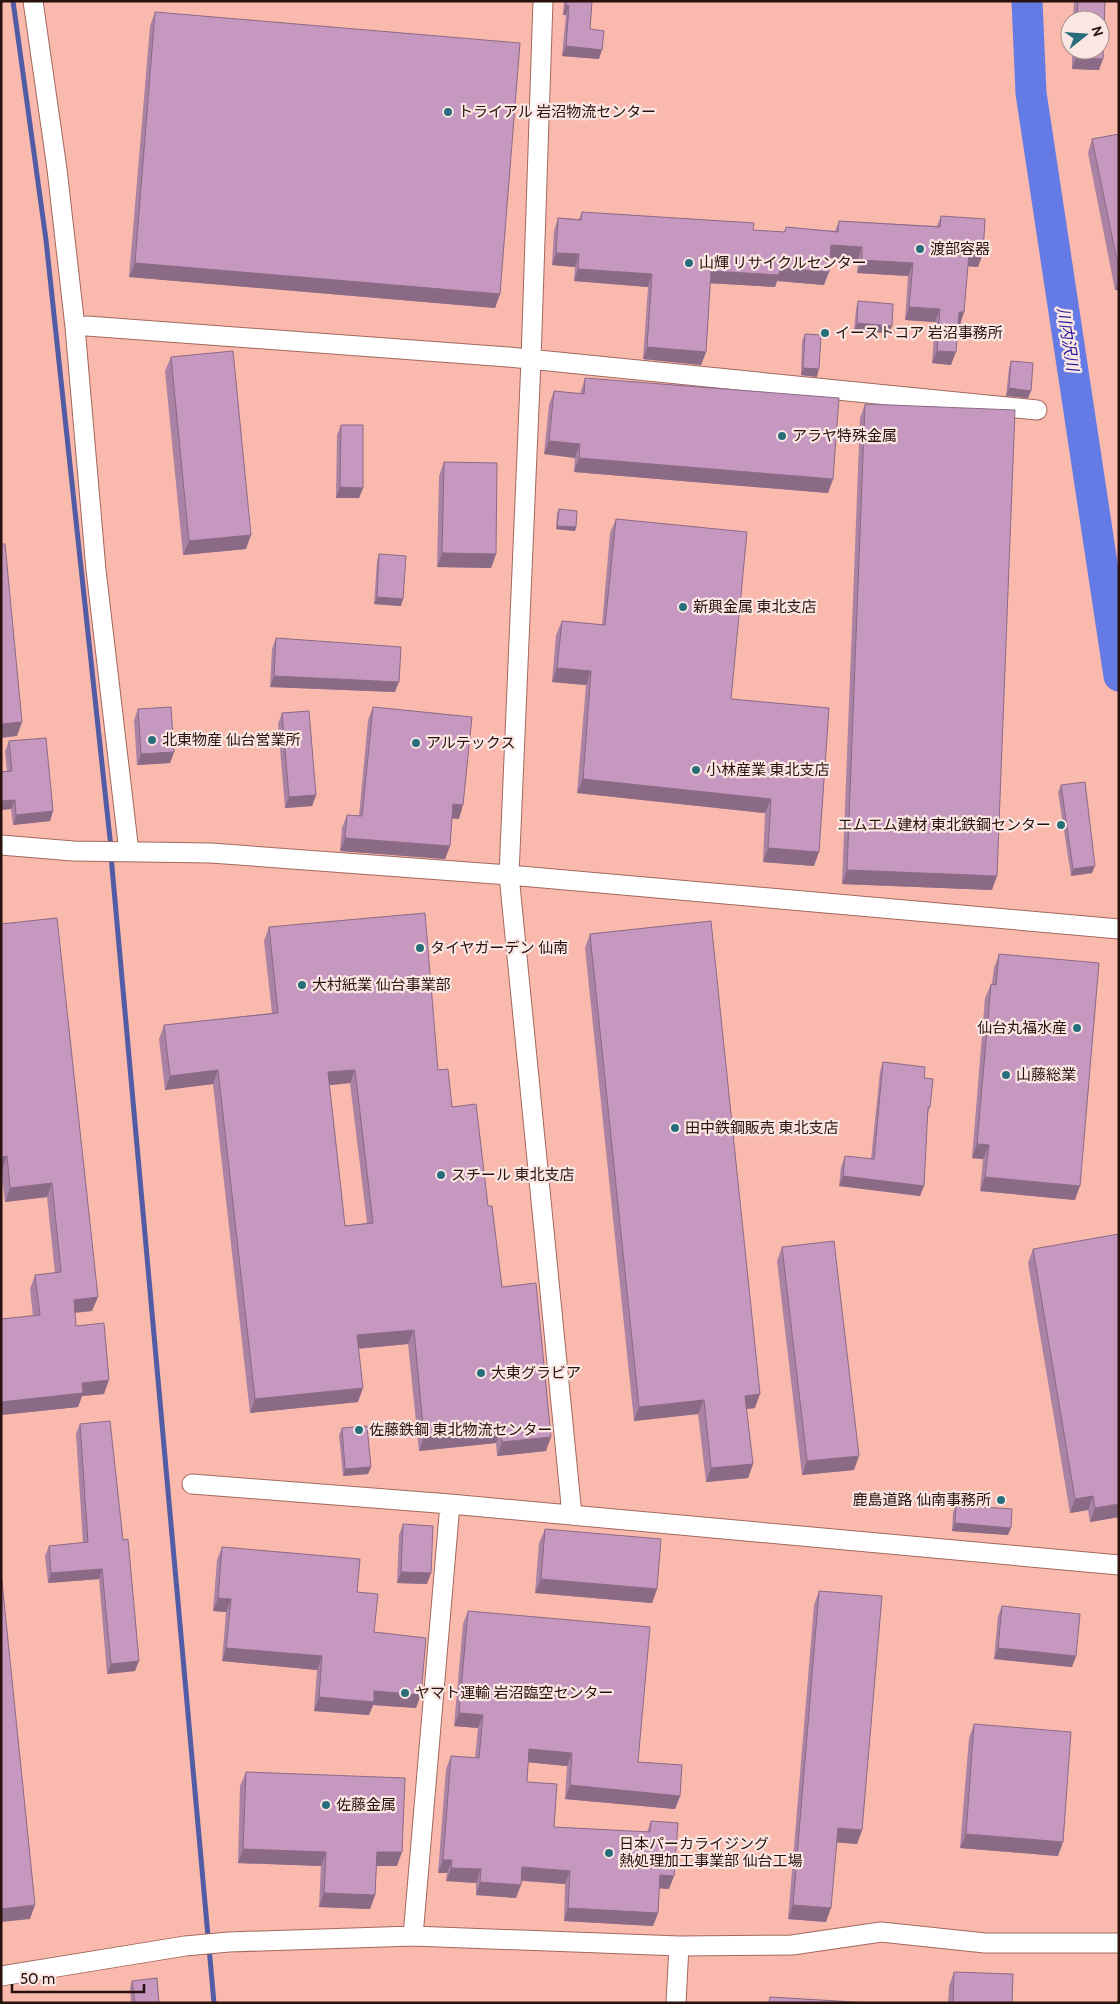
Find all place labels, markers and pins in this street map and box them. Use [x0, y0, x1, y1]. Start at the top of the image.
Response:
place label: トライアル 岩沼物流センター [458, 103, 656, 121]
marker: トライアル 岩沼物流センター [442, 106, 454, 118]
place label: 渡部容器 [930, 240, 990, 258]
marker: 渡部容器 [914, 243, 926, 255]
place label: 山輝 リサイクルセンター [699, 254, 867, 272]
marker: 山輝 リサイクルセンター [683, 257, 695, 269]
place label: イーストコア 岩沼事務所 [835, 324, 1003, 342]
marker: イーストコア 岩沼事務所 [819, 327, 831, 339]
place label: アラヤ特殊金属 [792, 427, 897, 445]
marker: アラヤ特殊金属 [776, 430, 788, 442]
place label: 新興金属 東北支店 [693, 598, 816, 616]
marker: 新興金属 東北支店 [677, 601, 689, 613]
place label: 北東物産 仙台営業所 [162, 731, 300, 749]
marker: 北東物産 仙台営業所 [146, 734, 158, 746]
place label: アルテックス [426, 734, 515, 752]
marker: アルテックス [410, 737, 422, 749]
place label: 小林産業 東北支店 [706, 761, 829, 779]
marker: 小林産業 東北支店 [690, 764, 702, 776]
place label: エムエム建材 東北鉄鋼センター [838, 816, 1051, 834]
marker: エムエム建材 東北鉄鋼センター [1055, 819, 1067, 831]
place label: タイヤガーデン 仙南 [430, 939, 568, 957]
marker: タイヤガーデン 仙南 [414, 942, 426, 954]
place label: 大村紙業 仙台事業部 [312, 976, 450, 994]
marker: 大村紙業 仙台事業部 [296, 979, 308, 991]
place label: 仙台丸福水産 [977, 1019, 1067, 1037]
marker: 仙台丸福水産 [1071, 1022, 1083, 1034]
place label: 山藤総業 [1016, 1066, 1076, 1084]
marker: 山藤総業 [1000, 1069, 1012, 1081]
place label: 田中鉄鋼販売 東北支店 [685, 1119, 838, 1137]
marker: 田中鉄鋼販売 東北支店 [669, 1122, 681, 1134]
place label: スチール 東北支店 [451, 1166, 574, 1184]
marker: スチール 東北支店 [435, 1169, 447, 1181]
place label: 大東グラビア [491, 1364, 581, 1382]
marker: 大東グラビア [475, 1367, 487, 1379]
place label: 佐藤鉄鋼 東北物流センター [369, 1421, 552, 1439]
marker: 佐藤鉄鋼 東北物流センター [353, 1424, 365, 1436]
place label: 鹿島道路 仙南事務所 [853, 1491, 991, 1509]
marker: 鹿島道路 仙南事務所 [995, 1494, 1007, 1506]
place label: ヤマト運輸 岩沼臨空センター [415, 1684, 613, 1702]
marker: ヤマト運輸 岩沼臨空センター [399, 1687, 411, 1699]
place label: 佐藤金属 [336, 1796, 396, 1814]
marker: 佐藤金属 [320, 1799, 332, 1811]
place label: 日本パーカライジング 熱処理加工事業部 仙台工場 [619, 1835, 802, 1870]
marker: 日本パーカライジング 熱処理加工事業部 仙台工場 [603, 1847, 615, 1859]

